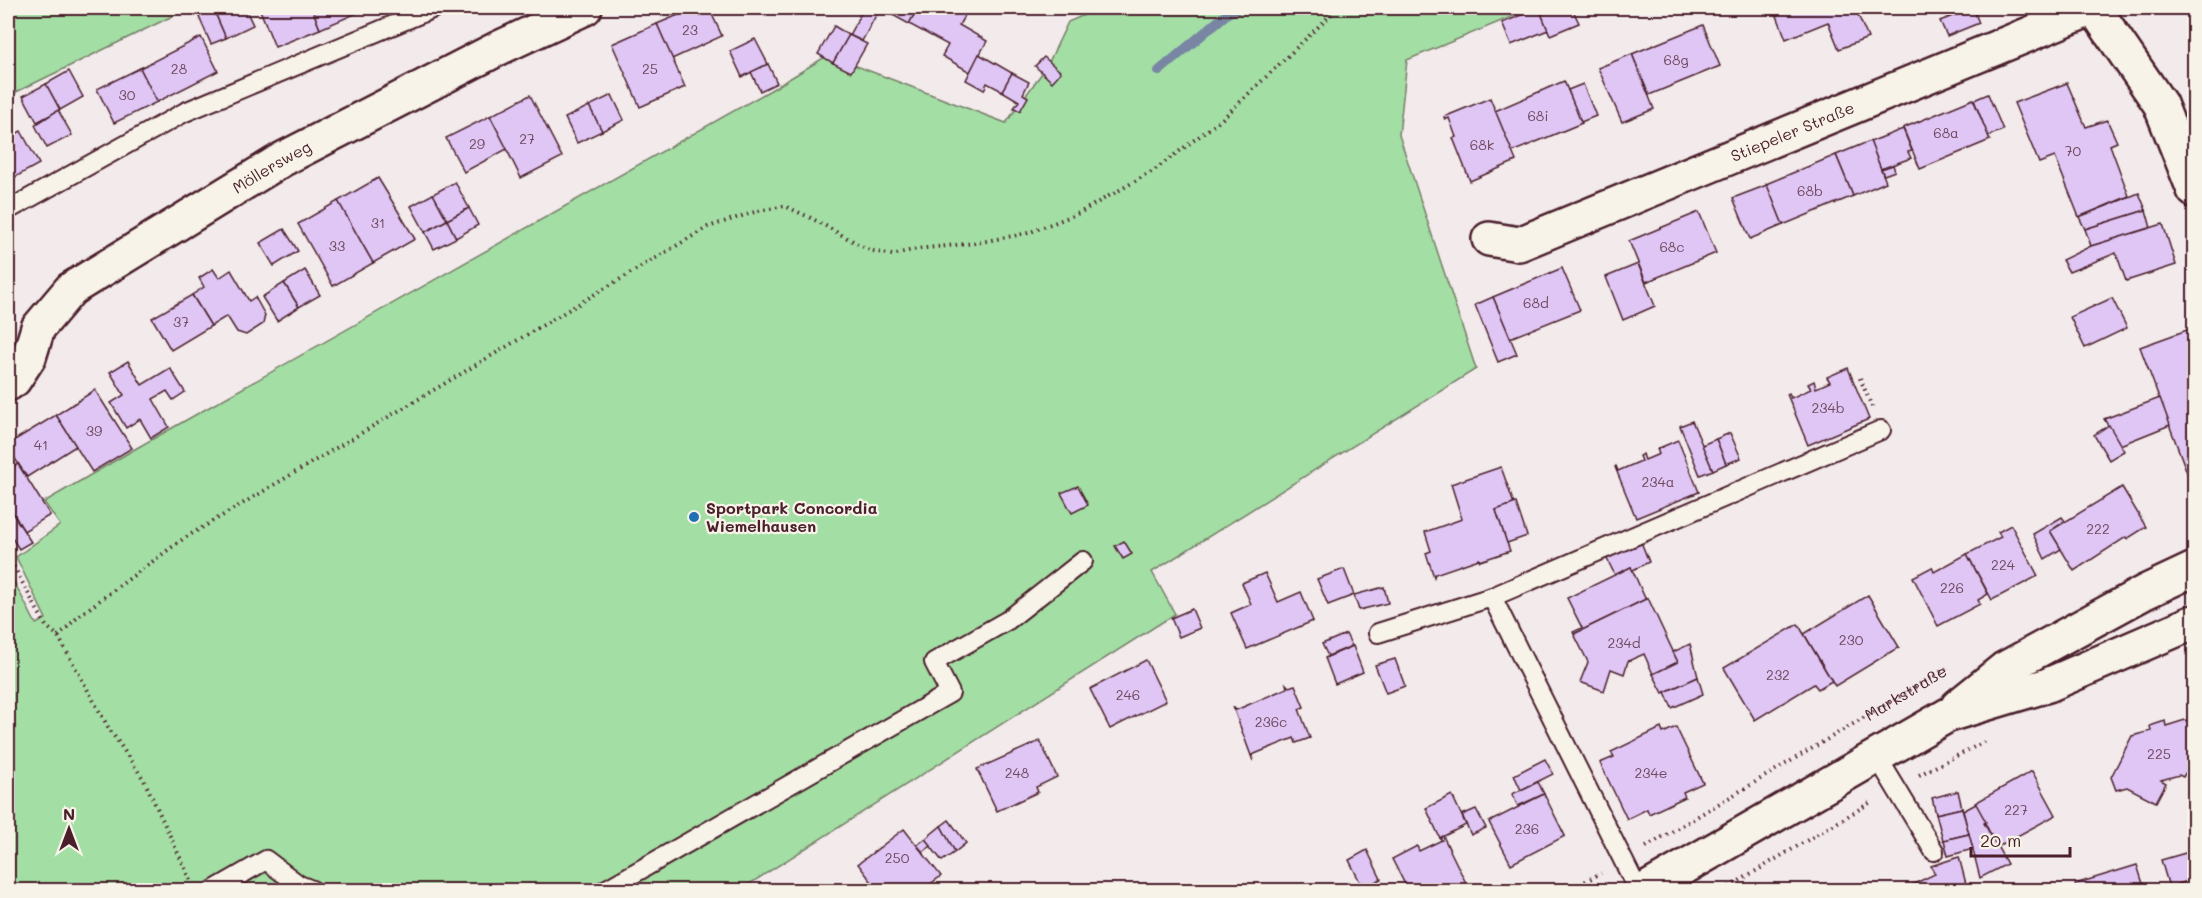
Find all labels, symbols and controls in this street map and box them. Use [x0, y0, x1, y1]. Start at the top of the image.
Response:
house number: 23 [682, 20, 698, 39]
house number: 68g [1663, 50, 1689, 69]
house number: 28 [171, 59, 187, 78]
house number: 25 [642, 59, 658, 78]
house number: 30 [119, 85, 136, 104]
street label: Stiepeler Straße [1727, 96, 1857, 166]
house number: 68i [1527, 106, 1549, 125]
house number: 68a [1933, 123, 1959, 142]
house number: 27 [519, 129, 535, 148]
house number: 29 [469, 134, 485, 153]
street label: Möllersweg [228, 135, 314, 198]
house number: 68k [1470, 135, 1494, 154]
house number: 70 [2065, 141, 2082, 160]
house number: 68b [1797, 181, 1823, 200]
house number: 31 [371, 213, 385, 232]
house number: 33 [329, 236, 345, 255]
house number: 68c [1659, 237, 1685, 256]
house number: 68d [1523, 293, 1549, 312]
house number: 37 [173, 312, 189, 331]
house number: 234b [1811, 398, 1845, 417]
house number: 39 [86, 421, 102, 440]
house number: 41 [34, 435, 48, 454]
house number: 234a [1642, 472, 1674, 491]
place label: Sportpark Concordia Wiemelhausen [706, 497, 878, 536]
marker: Sportpark Concordia Wiemelhausen [687, 510, 701, 524]
house number: 222 [2086, 519, 2110, 538]
house number: 224 [1991, 555, 2016, 574]
house number: 226 [1940, 578, 1964, 597]
house number: 230 [1839, 630, 1864, 649]
house number: 234d [1607, 633, 1641, 652]
street label: Markstraße [1860, 660, 1950, 725]
house number: 232 [1766, 665, 1790, 684]
house number: 246 [1116, 685, 1140, 704]
house number: 236c [1255, 712, 1287, 731]
house number: 225 [2147, 744, 2171, 763]
house number: 248 [1005, 763, 1029, 782]
house number: 234e [1635, 763, 1667, 782]
north arrow [39, 799, 99, 859]
house number: 227 [2004, 800, 2028, 819]
text: N [63, 803, 75, 824]
house number: 236 [1515, 819, 1539, 838]
scale bar [1971, 820, 2070, 858]
text: 20 m [1980, 828, 2021, 852]
house number: 250 [885, 848, 910, 867]

